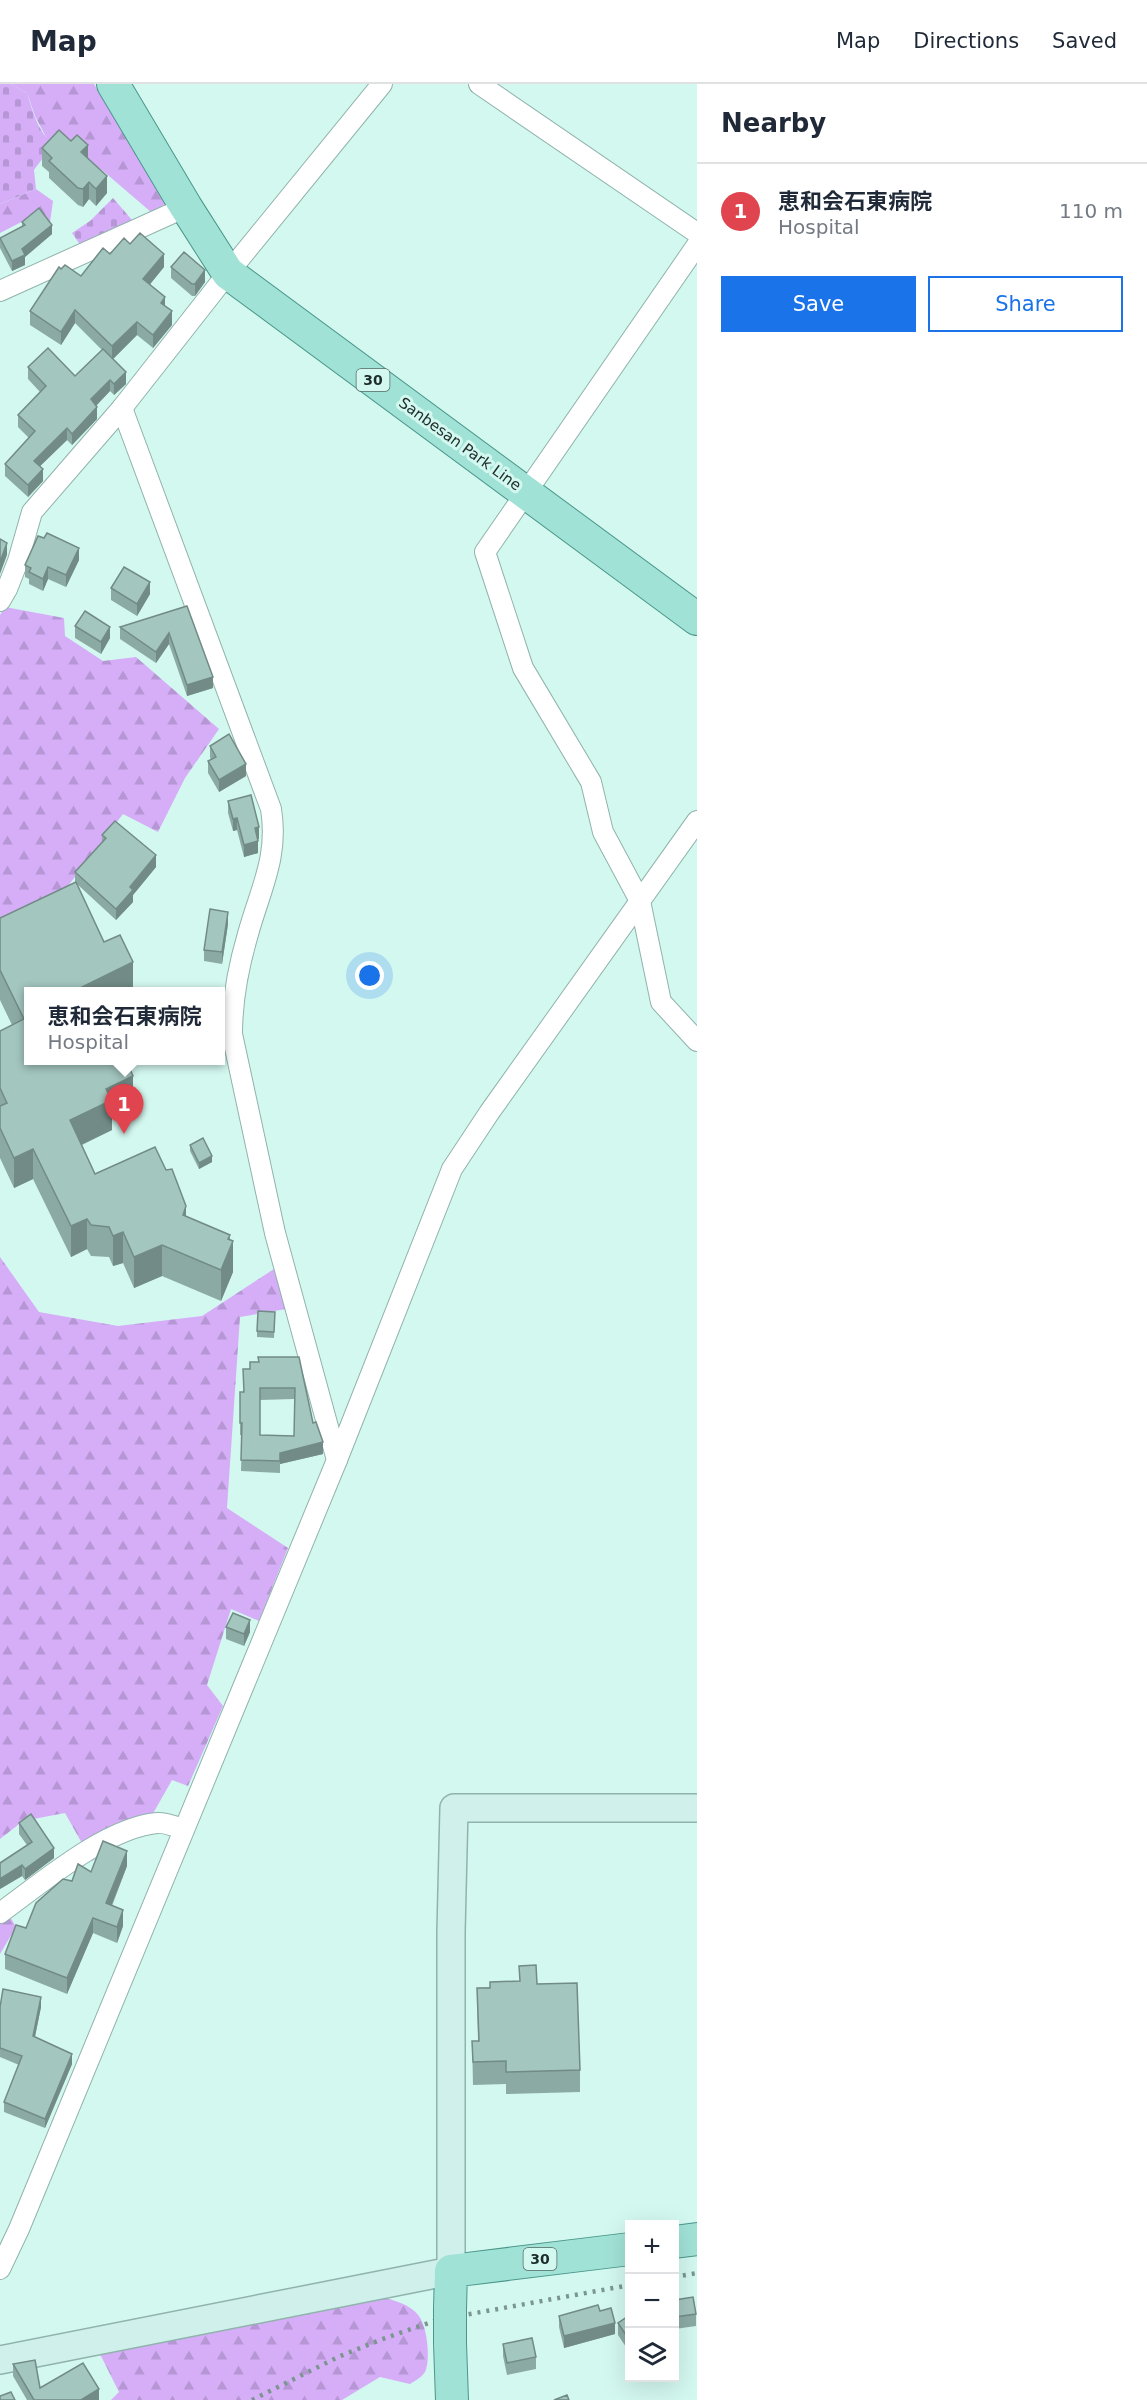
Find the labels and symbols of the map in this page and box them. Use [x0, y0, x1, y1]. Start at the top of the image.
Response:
road number: 30 [356, 369, 389, 391]
street label: Sanbesan Park Line [395, 394, 525, 494]
your location [355, 961, 384, 990]
pin: 1 [104, 1084, 144, 1134]
road number: 30 [524, 2248, 556, 2270]

